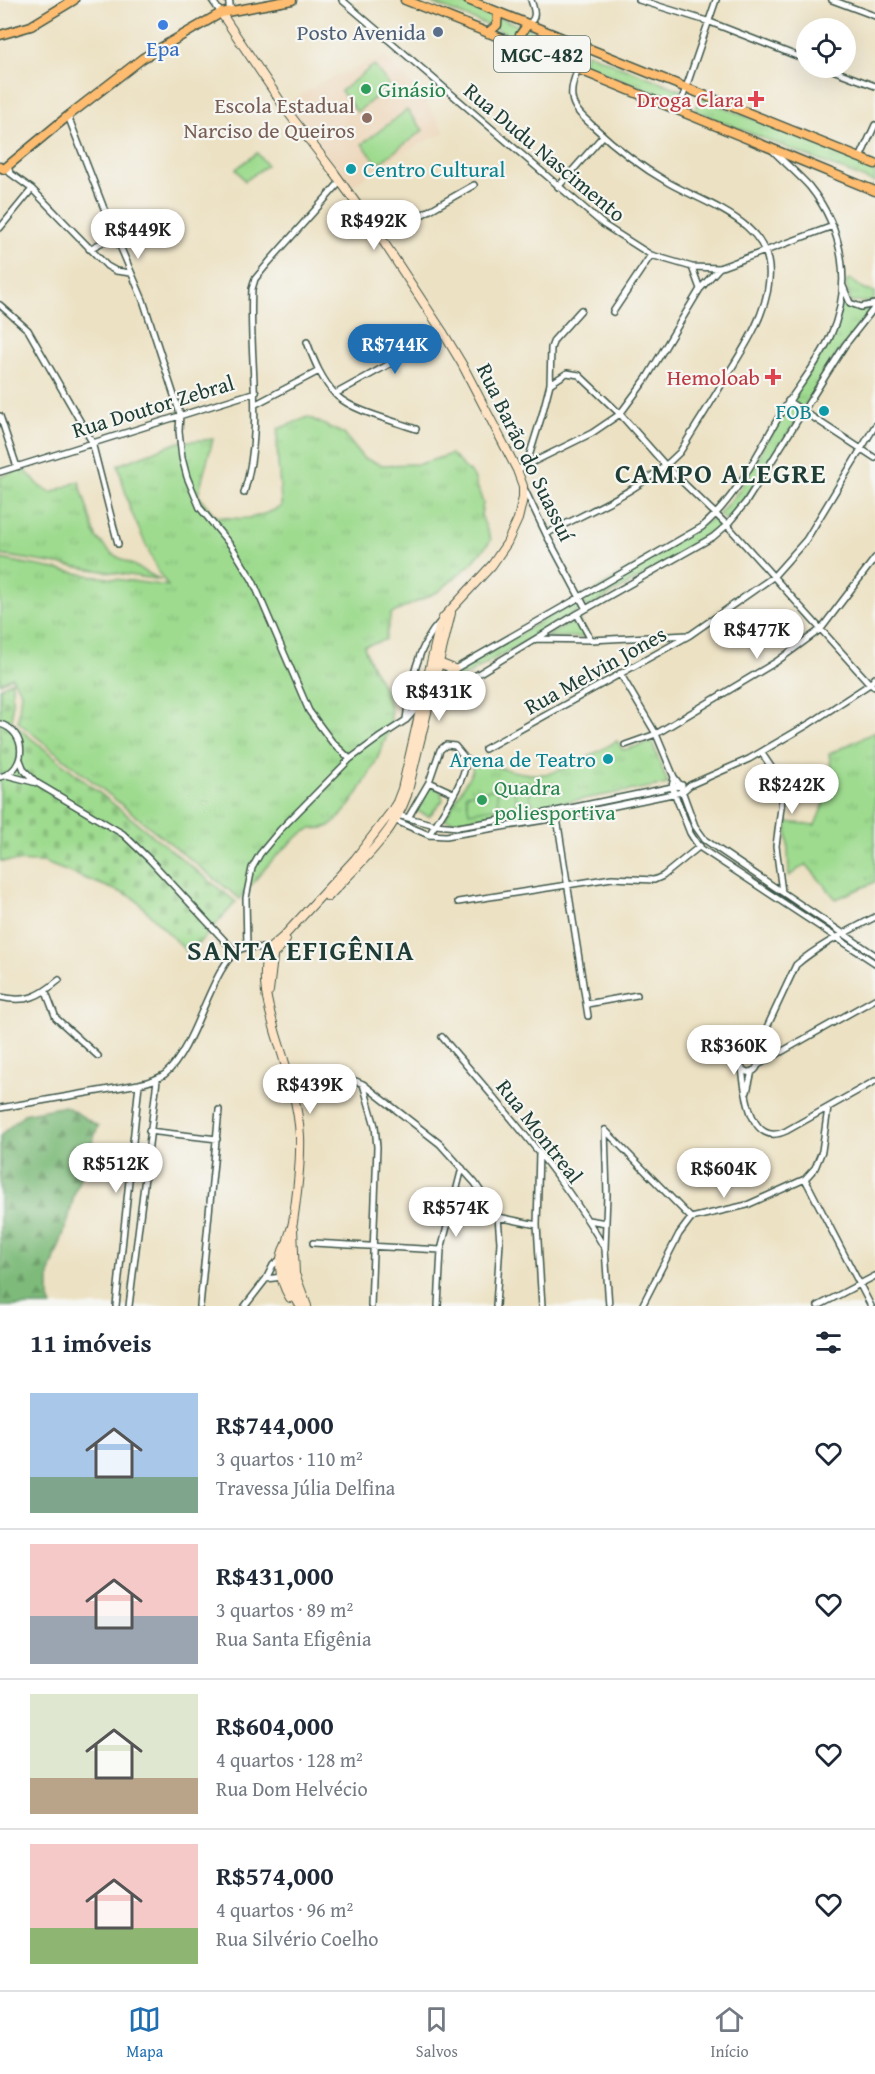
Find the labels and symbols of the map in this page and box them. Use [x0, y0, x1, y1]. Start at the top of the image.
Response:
place label: Posto Avenida [297, 16, 427, 48]
marker: Epa [156, 18, 170, 32]
marker: Posto Avenida [431, 25, 445, 39]
place label: Epa [146, 32, 180, 64]
road number: MGC-482 [494, 36, 590, 72]
place label: Ginásio [378, 73, 446, 105]
street label: Rua Dudu Nascimento [457, 75, 633, 229]
marker: Ginásio [359, 82, 373, 96]
place label: Droga Clara [637, 83, 745, 115]
place label: Escola Estadual Narciso de Queiros [183, 89, 355, 146]
marker: Droga Clara [749, 92, 763, 106]
marker: Escola Estadual Narciso de Queiros [360, 111, 374, 125]
place label: Centro Cultural [363, 153, 505, 185]
marker: Centro Cultural [344, 162, 358, 176]
pin: R$492K [325, 200, 423, 251]
pin: R$449K [89, 209, 187, 260]
pin: R$744K [346, 324, 444, 375]
street label: Rua Barão do Suassuí [469, 358, 583, 547]
place label: Hemoloab [667, 361, 760, 393]
street label: Rua Doutor Zebral [68, 366, 238, 446]
marker: Hemoloab [764, 368, 782, 386]
place label: FOB [775, 395, 812, 427]
marker: FOB [817, 404, 831, 418]
district label: CAMPO ALEGRE [615, 452, 827, 493]
pin: R$477K [708, 609, 806, 660]
street label: Rua Melvin Jones [518, 618, 672, 722]
pin: R$431K [390, 671, 488, 722]
place label: Arena de Teatro [449, 743, 596, 775]
marker: Arena de Teatro [601, 752, 615, 766]
pin: R$242K [743, 764, 841, 815]
place label: Quadra poliesportiva [494, 771, 616, 828]
marker: Quadra poliesportiva [475, 793, 489, 807]
district label: SANTA EFIGÊNIA [187, 929, 415, 970]
pin: R$360K [685, 1025, 783, 1076]
pin: R$439K [261, 1064, 359, 1115]
street label: Rua Montreal [489, 1072, 591, 1190]
pin: R$512K [67, 1143, 165, 1194]
pin: R$604K [675, 1148, 773, 1199]
pin: R$574K [407, 1187, 505, 1238]

